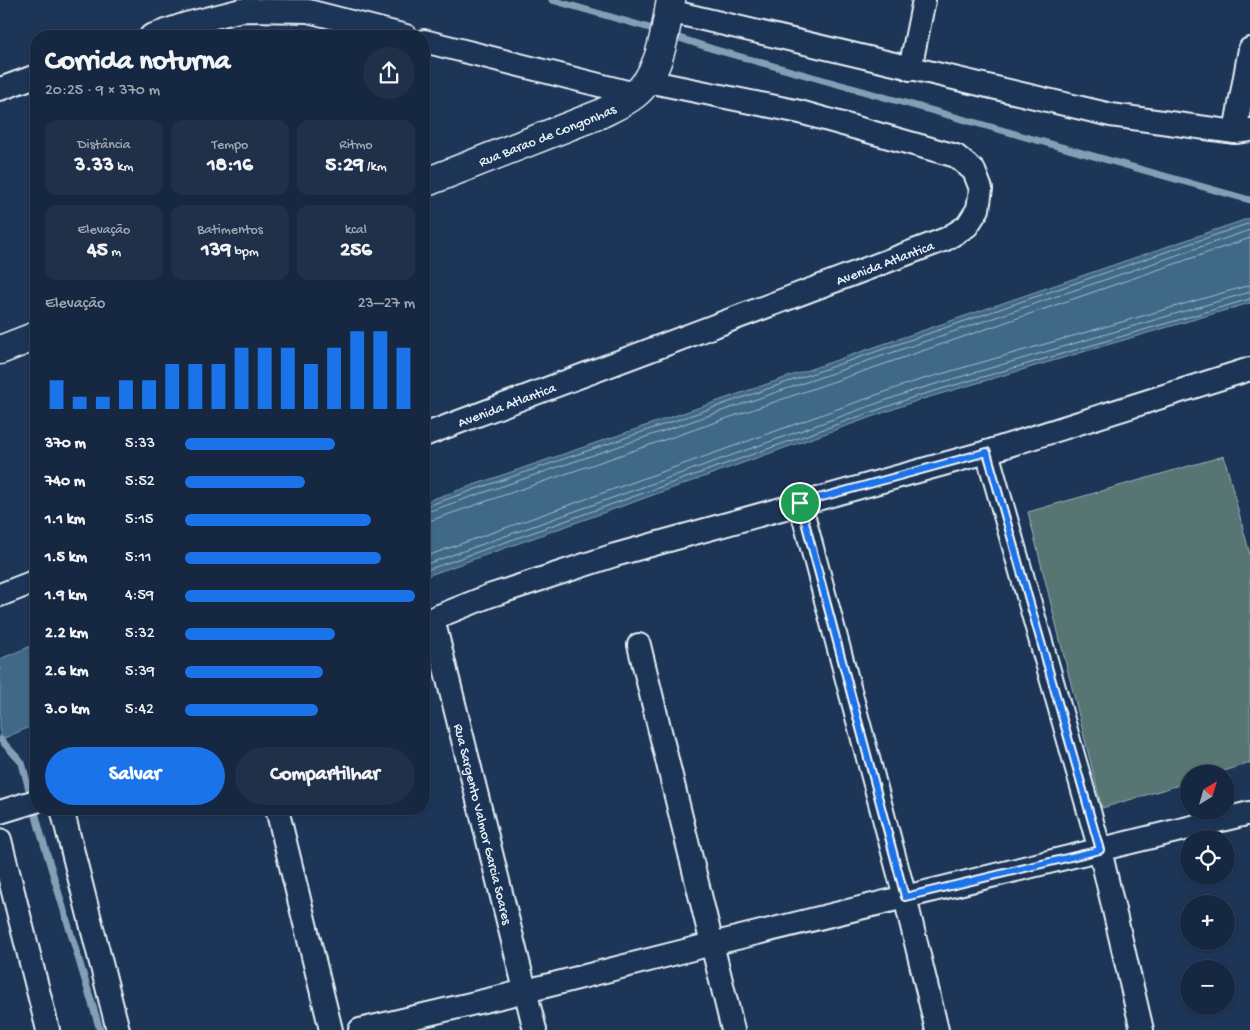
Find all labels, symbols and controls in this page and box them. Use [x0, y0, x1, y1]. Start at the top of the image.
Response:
text: Corrida noturna [45, 46, 230, 79]
button: share [363, 47, 415, 99]
text: 20:25 · 9 × 370 m [45, 82, 160, 101]
street label: Rua Barao de Congonhas [477, 101, 620, 172]
text: Distância [77, 137, 131, 154]
text: Tempo [212, 137, 248, 154]
text: Ritmo [339, 137, 373, 154]
text: 3.33 [75, 154, 114, 179]
text: 18:16 [207, 154, 253, 179]
text: 5:29 [325, 154, 364, 179]
text: km [114, 159, 133, 176]
text: /km [364, 159, 387, 176]
text: Elevação [78, 222, 130, 239]
text: Batimentos [197, 222, 263, 239]
text: kcal [345, 222, 367, 239]
street label: Avenida Atlantica [834, 238, 938, 291]
text: 45 [87, 239, 108, 264]
text: 139 [201, 239, 231, 264]
text: 256 [340, 239, 372, 264]
text: m [108, 244, 121, 261]
text: bpm [231, 244, 259, 261]
text: Elevação [45, 295, 105, 314]
text: 23–27 m [358, 295, 415, 314]
street label: Avenida Atlantica [456, 380, 560, 433]
text: 370 m [45, 435, 86, 454]
text: 5:33 [125, 435, 155, 454]
text: 740 m [45, 473, 85, 492]
text: 5:52 [125, 473, 155, 492]
pin [779, 482, 821, 524]
icon: arrive [786, 489, 814, 517]
text: 1.1 km [45, 511, 85, 530]
text: 5:15 [125, 511, 153, 530]
text: 1.5 km [45, 549, 87, 568]
text: 5:11 [125, 549, 151, 568]
text: 1.9 km [45, 587, 87, 606]
text: 4:59 [125, 587, 154, 606]
text: 2.2 km [45, 625, 88, 644]
text: 5:32 [125, 625, 155, 644]
text: 2.6 km [45, 663, 88, 682]
text: 5:39 [125, 663, 155, 682]
text: 3.0 km [45, 701, 90, 720]
text: 5:42 [125, 701, 154, 720]
street label: Rua Sargento Valmor Garcia Soares [448, 722, 515, 927]
button: Salvar [45, 747, 225, 805]
button: Compartilhar [235, 747, 415, 805]
north arrow [1180, 765, 1235, 820]
map controls [1180, 765, 1235, 1015]
button: locate [1180, 830, 1235, 885]
button: + [1180, 895, 1235, 950]
button: − [1180, 960, 1235, 1015]

